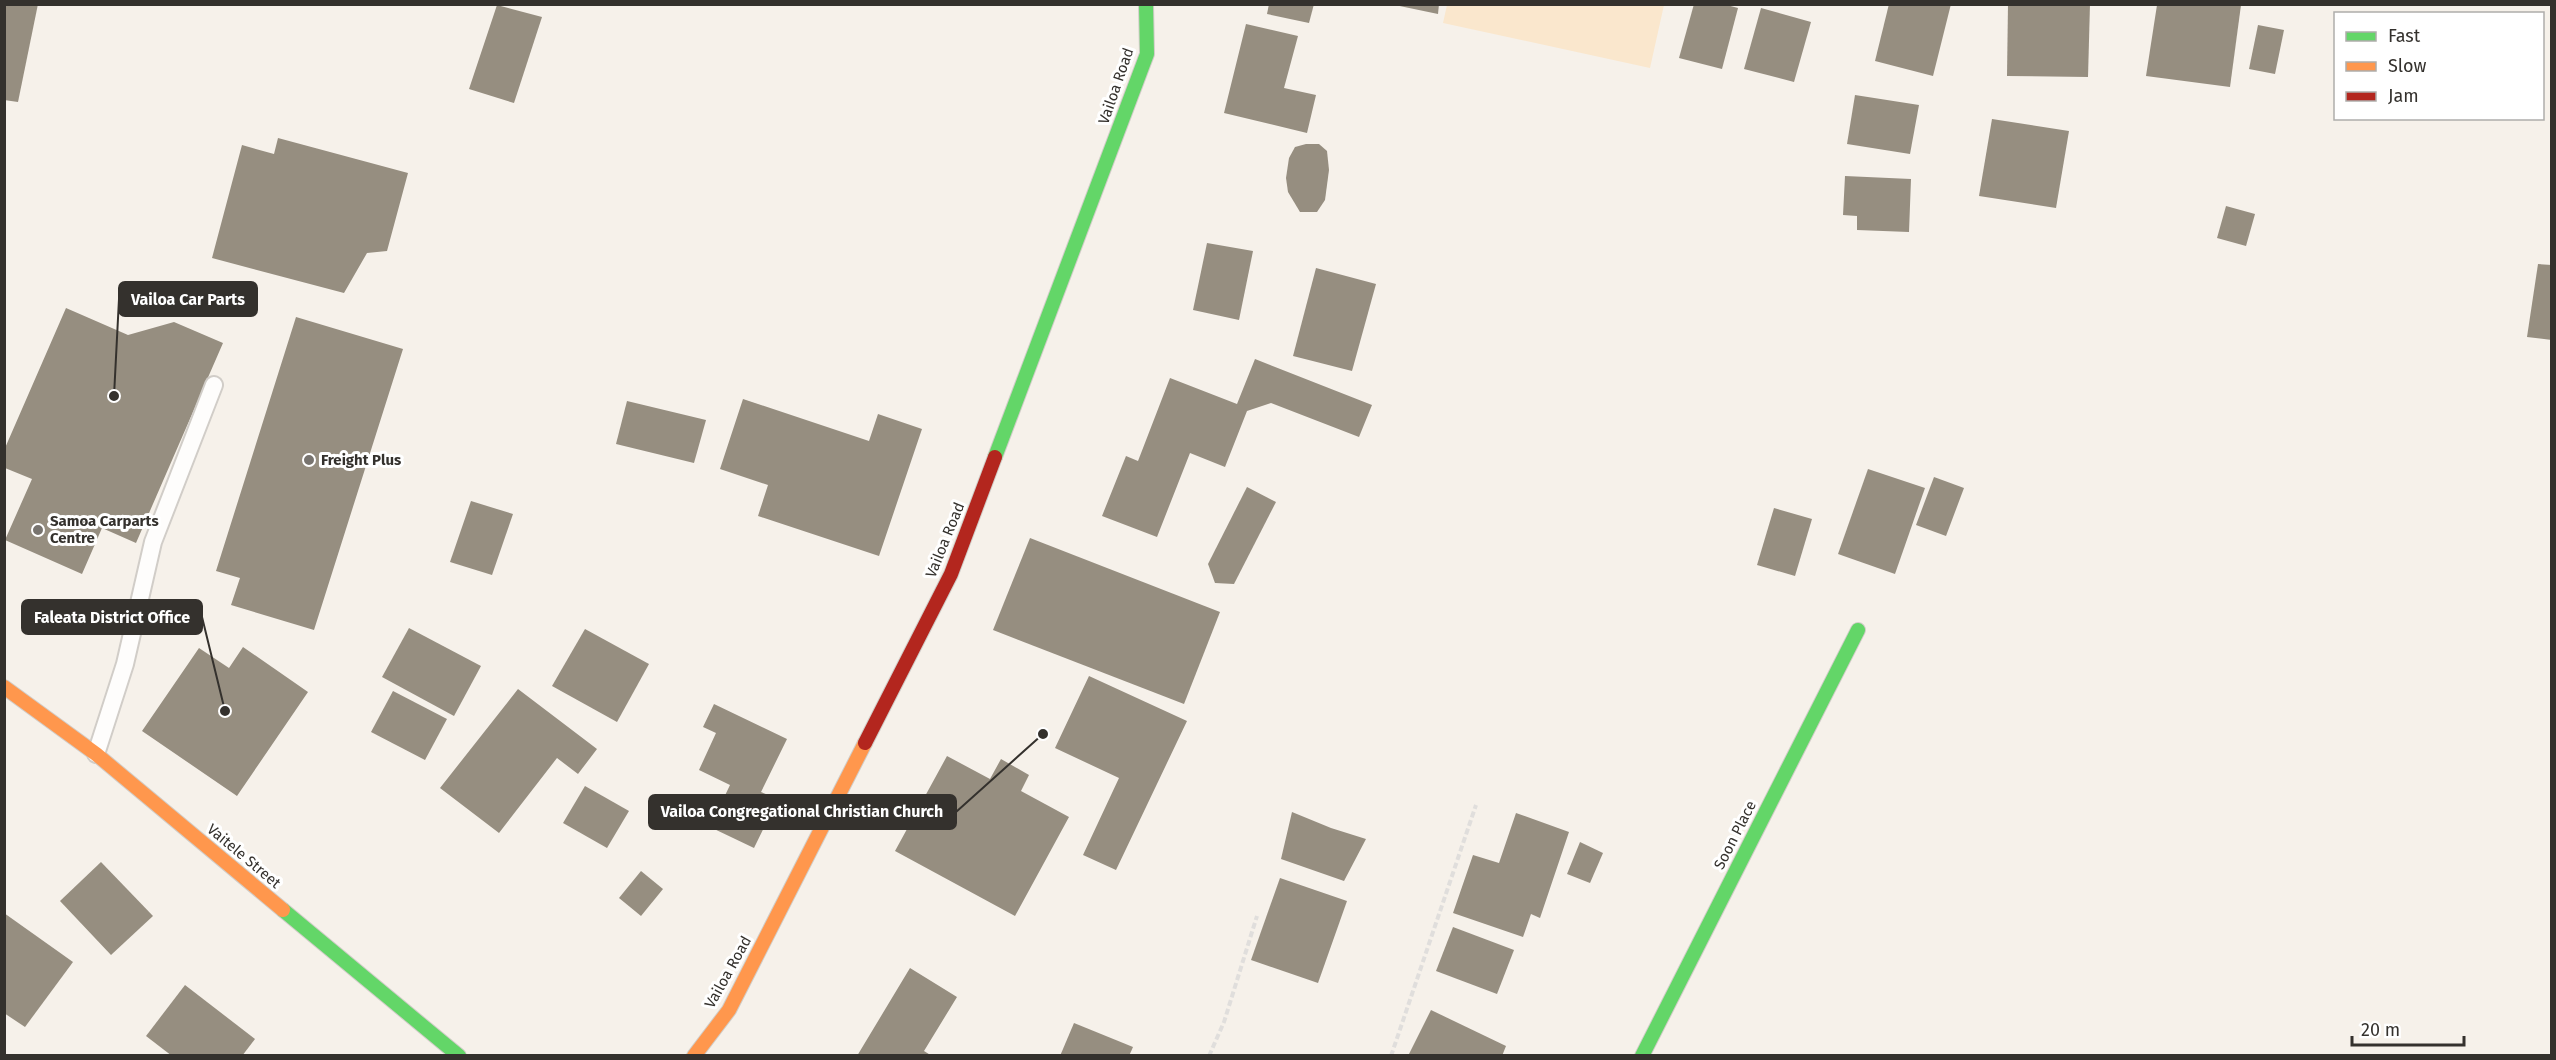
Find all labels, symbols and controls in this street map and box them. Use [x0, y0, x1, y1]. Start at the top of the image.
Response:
legend [2334, 12, 2544, 120]
text: Fast [2388, 25, 2421, 47]
street label: Vailoa Road [1095, 45, 1137, 127]
text: Slow [2388, 55, 2427, 77]
text: Jam [2388, 85, 2419, 107]
callout: Vailoa Car Parts [119, 282, 257, 316]
text: Vailoa Car Parts [130, 290, 245, 309]
place label: Freight Plus [321, 451, 401, 469]
marker: Freight Plus [302, 453, 316, 467]
street label: Vailoa Road [922, 500, 968, 580]
place label: Samoa Carparts Centre [50, 512, 159, 547]
marker: Samoa Carparts Centre [31, 523, 45, 537]
callout: Faleata District Office [22, 600, 202, 634]
text: Faleata District Office [34, 608, 190, 627]
callout: Vailoa Congregational Christian Church [649, 795, 956, 829]
street label: Soon Place [1710, 798, 1760, 872]
text: Vailoa Congregational Christian Church [660, 802, 943, 821]
street label: Vaitele Street [203, 820, 285, 892]
street label: Vailoa Road [701, 933, 755, 1011]
scale bar [2352, 1009, 2464, 1047]
text: 20 m [2361, 1019, 2400, 1041]

